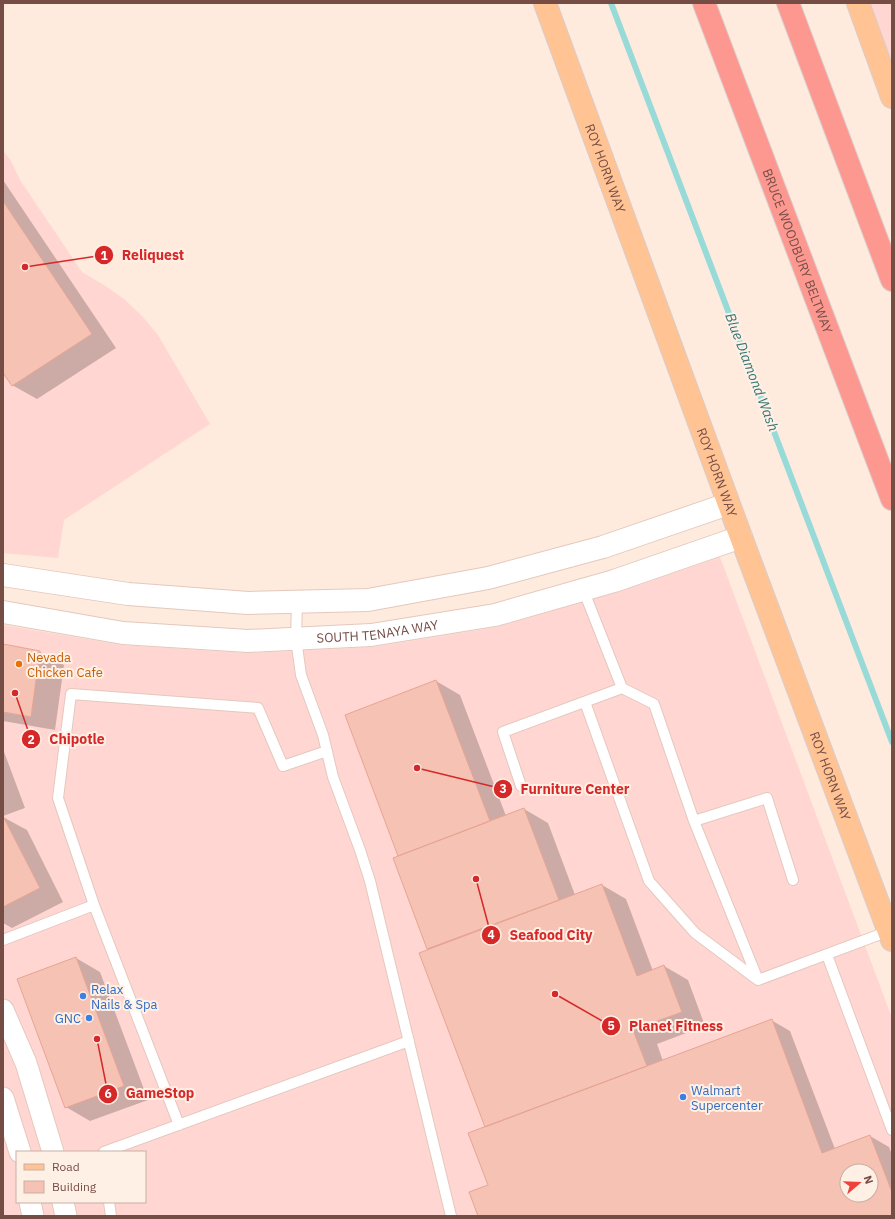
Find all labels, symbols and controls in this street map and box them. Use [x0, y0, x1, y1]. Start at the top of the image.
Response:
street label: ROY HORN WAY [582, 121, 630, 215]
street label: BRUCE WOODBURY BELTWAY [759, 166, 837, 336]
callout: Reliquest [94, 242, 192, 268]
text: Reliquest [122, 246, 184, 264]
text: 1 [100, 248, 108, 263]
water label: Blue Diamond Wash [721, 310, 783, 434]
street label: ROY HORN WAY [693, 425, 742, 520]
street label: SOUTH TENAYA WAY [316, 616, 440, 646]
place label: Nevada Chicken Cafe [27, 649, 103, 681]
marker: Nevada Chicken Cafe [14, 659, 24, 669]
callout: Chipotle [21, 726, 112, 752]
street label: ROY HORN WAY [806, 729, 855, 823]
text: Chipotle [49, 730, 105, 748]
text: 2 [27, 732, 35, 747]
callout: Furniture Center [493, 776, 638, 802]
text: Furniture Center [521, 780, 630, 798]
text: 3 [499, 781, 507, 796]
callout: Seafood City [481, 922, 601, 948]
text: Seafood City [509, 926, 593, 944]
text: 4 [487, 927, 495, 942]
place label: Relax Nails & Spa [91, 981, 158, 1013]
marker: Relax Nails & Spa [78, 991, 88, 1001]
place label: GNC [55, 1010, 81, 1027]
marker: GNC [84, 1013, 94, 1023]
callout: Planet Fitness [601, 1013, 731, 1039]
text: Planet Fitness [629, 1017, 723, 1035]
text: 5 [607, 1018, 615, 1033]
callout: GameStop [98, 1081, 203, 1107]
place label: Walmart Supercenter [691, 1082, 763, 1114]
text: GameStop [126, 1084, 194, 1102]
text: 6 [104, 1086, 112, 1101]
marker: Walmart Supercenter [678, 1092, 688, 1102]
legend [16, 1151, 146, 1203]
text: Road [52, 1159, 80, 1174]
north arrow [839, 1163, 879, 1203]
text: N [861, 1174, 876, 1186]
text: Building [52, 1179, 97, 1194]

